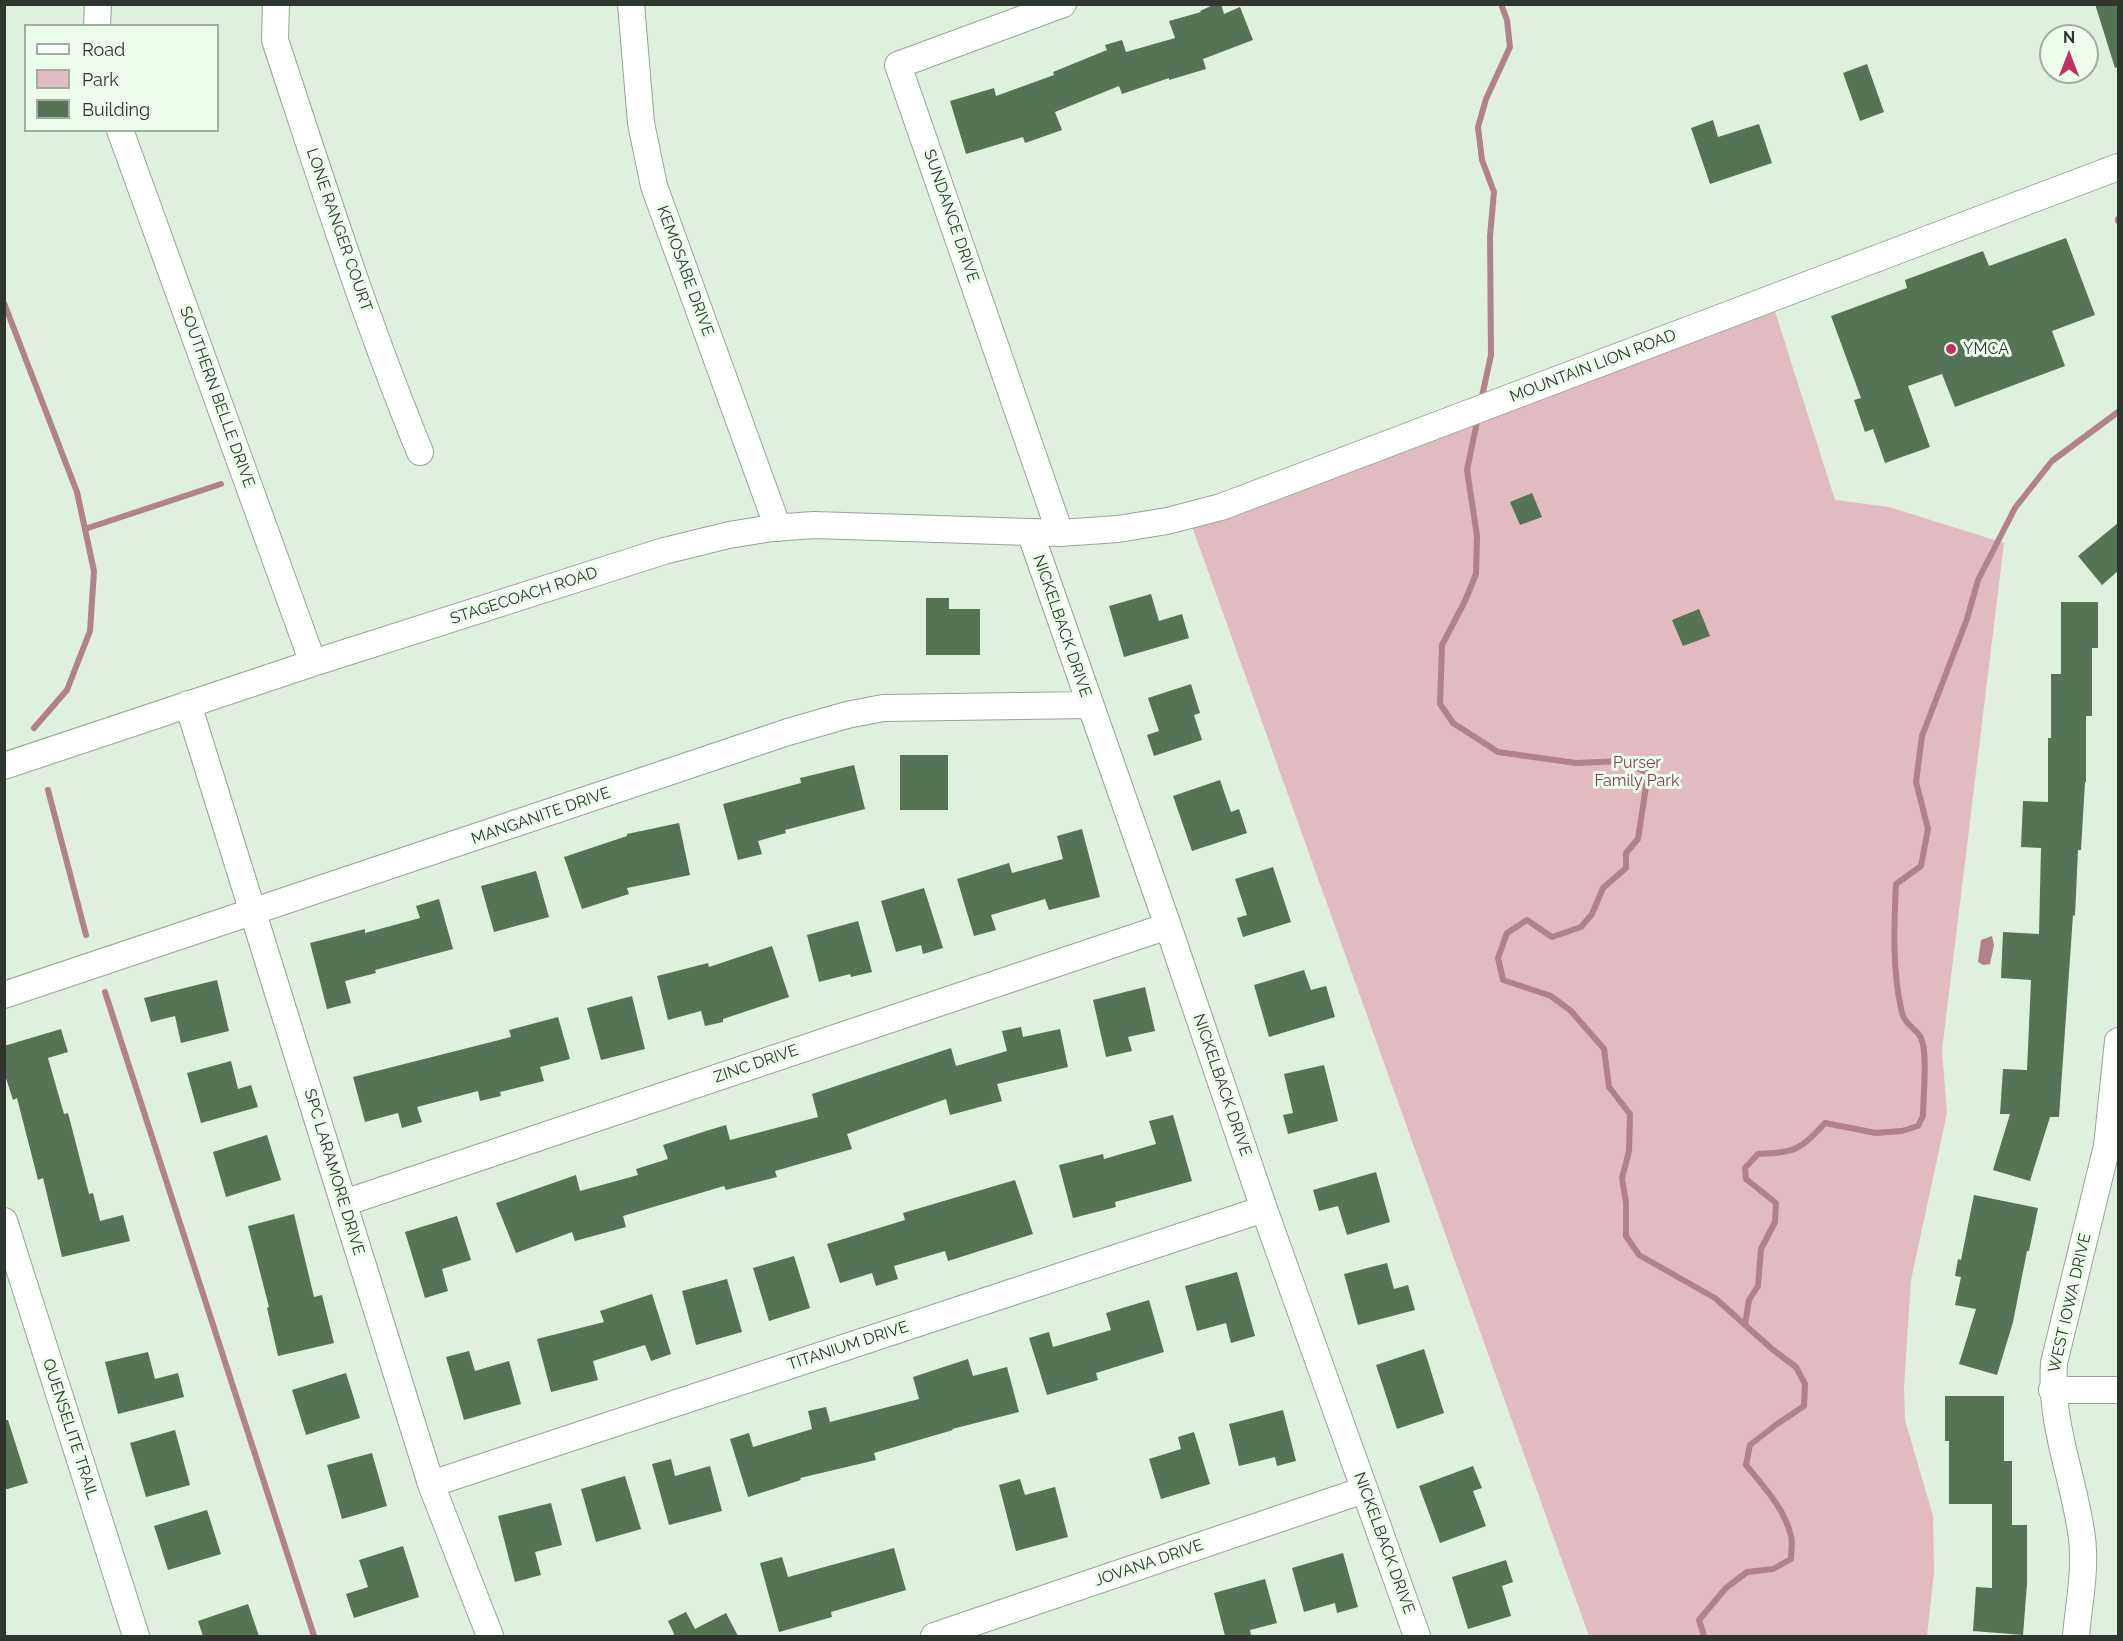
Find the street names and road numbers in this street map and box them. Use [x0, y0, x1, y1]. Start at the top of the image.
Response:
street label: LONE RANGER COURT [302, 146, 376, 314]
street label: SUNDANCE DRIVE [919, 147, 983, 285]
street label: KEMOSABE DRIVE [652, 203, 718, 339]
street label: SOUTHERN BELLE DRIVE [175, 304, 259, 490]
street label: MOUNTAIN LION ROAD [1507, 325, 1679, 407]
street label: NICKELBACK DRIVE [1029, 552, 1095, 700]
street label: STAGECOACH ROAD [448, 563, 600, 629]
street label: MANGANITE DRIVE [469, 783, 613, 849]
street label: NICKELBACK DRIVE [1189, 1011, 1255, 1159]
street label: ZINC DRIVE [711, 1041, 801, 1087]
street label: SPC LARAMORE DRIVE [300, 1087, 368, 1257]
street label: WEST IOWA DRIVE [2045, 1231, 2095, 1375]
street label: TITANIUM DRIVE [785, 1317, 911, 1375]
street label: QUENSELITE TRAIL [38, 1356, 102, 1502]
street label: NICKELBACK DRIVE [1349, 1470, 1419, 1616]
street label: JOVANA DRIVE [1092, 1535, 1206, 1591]

